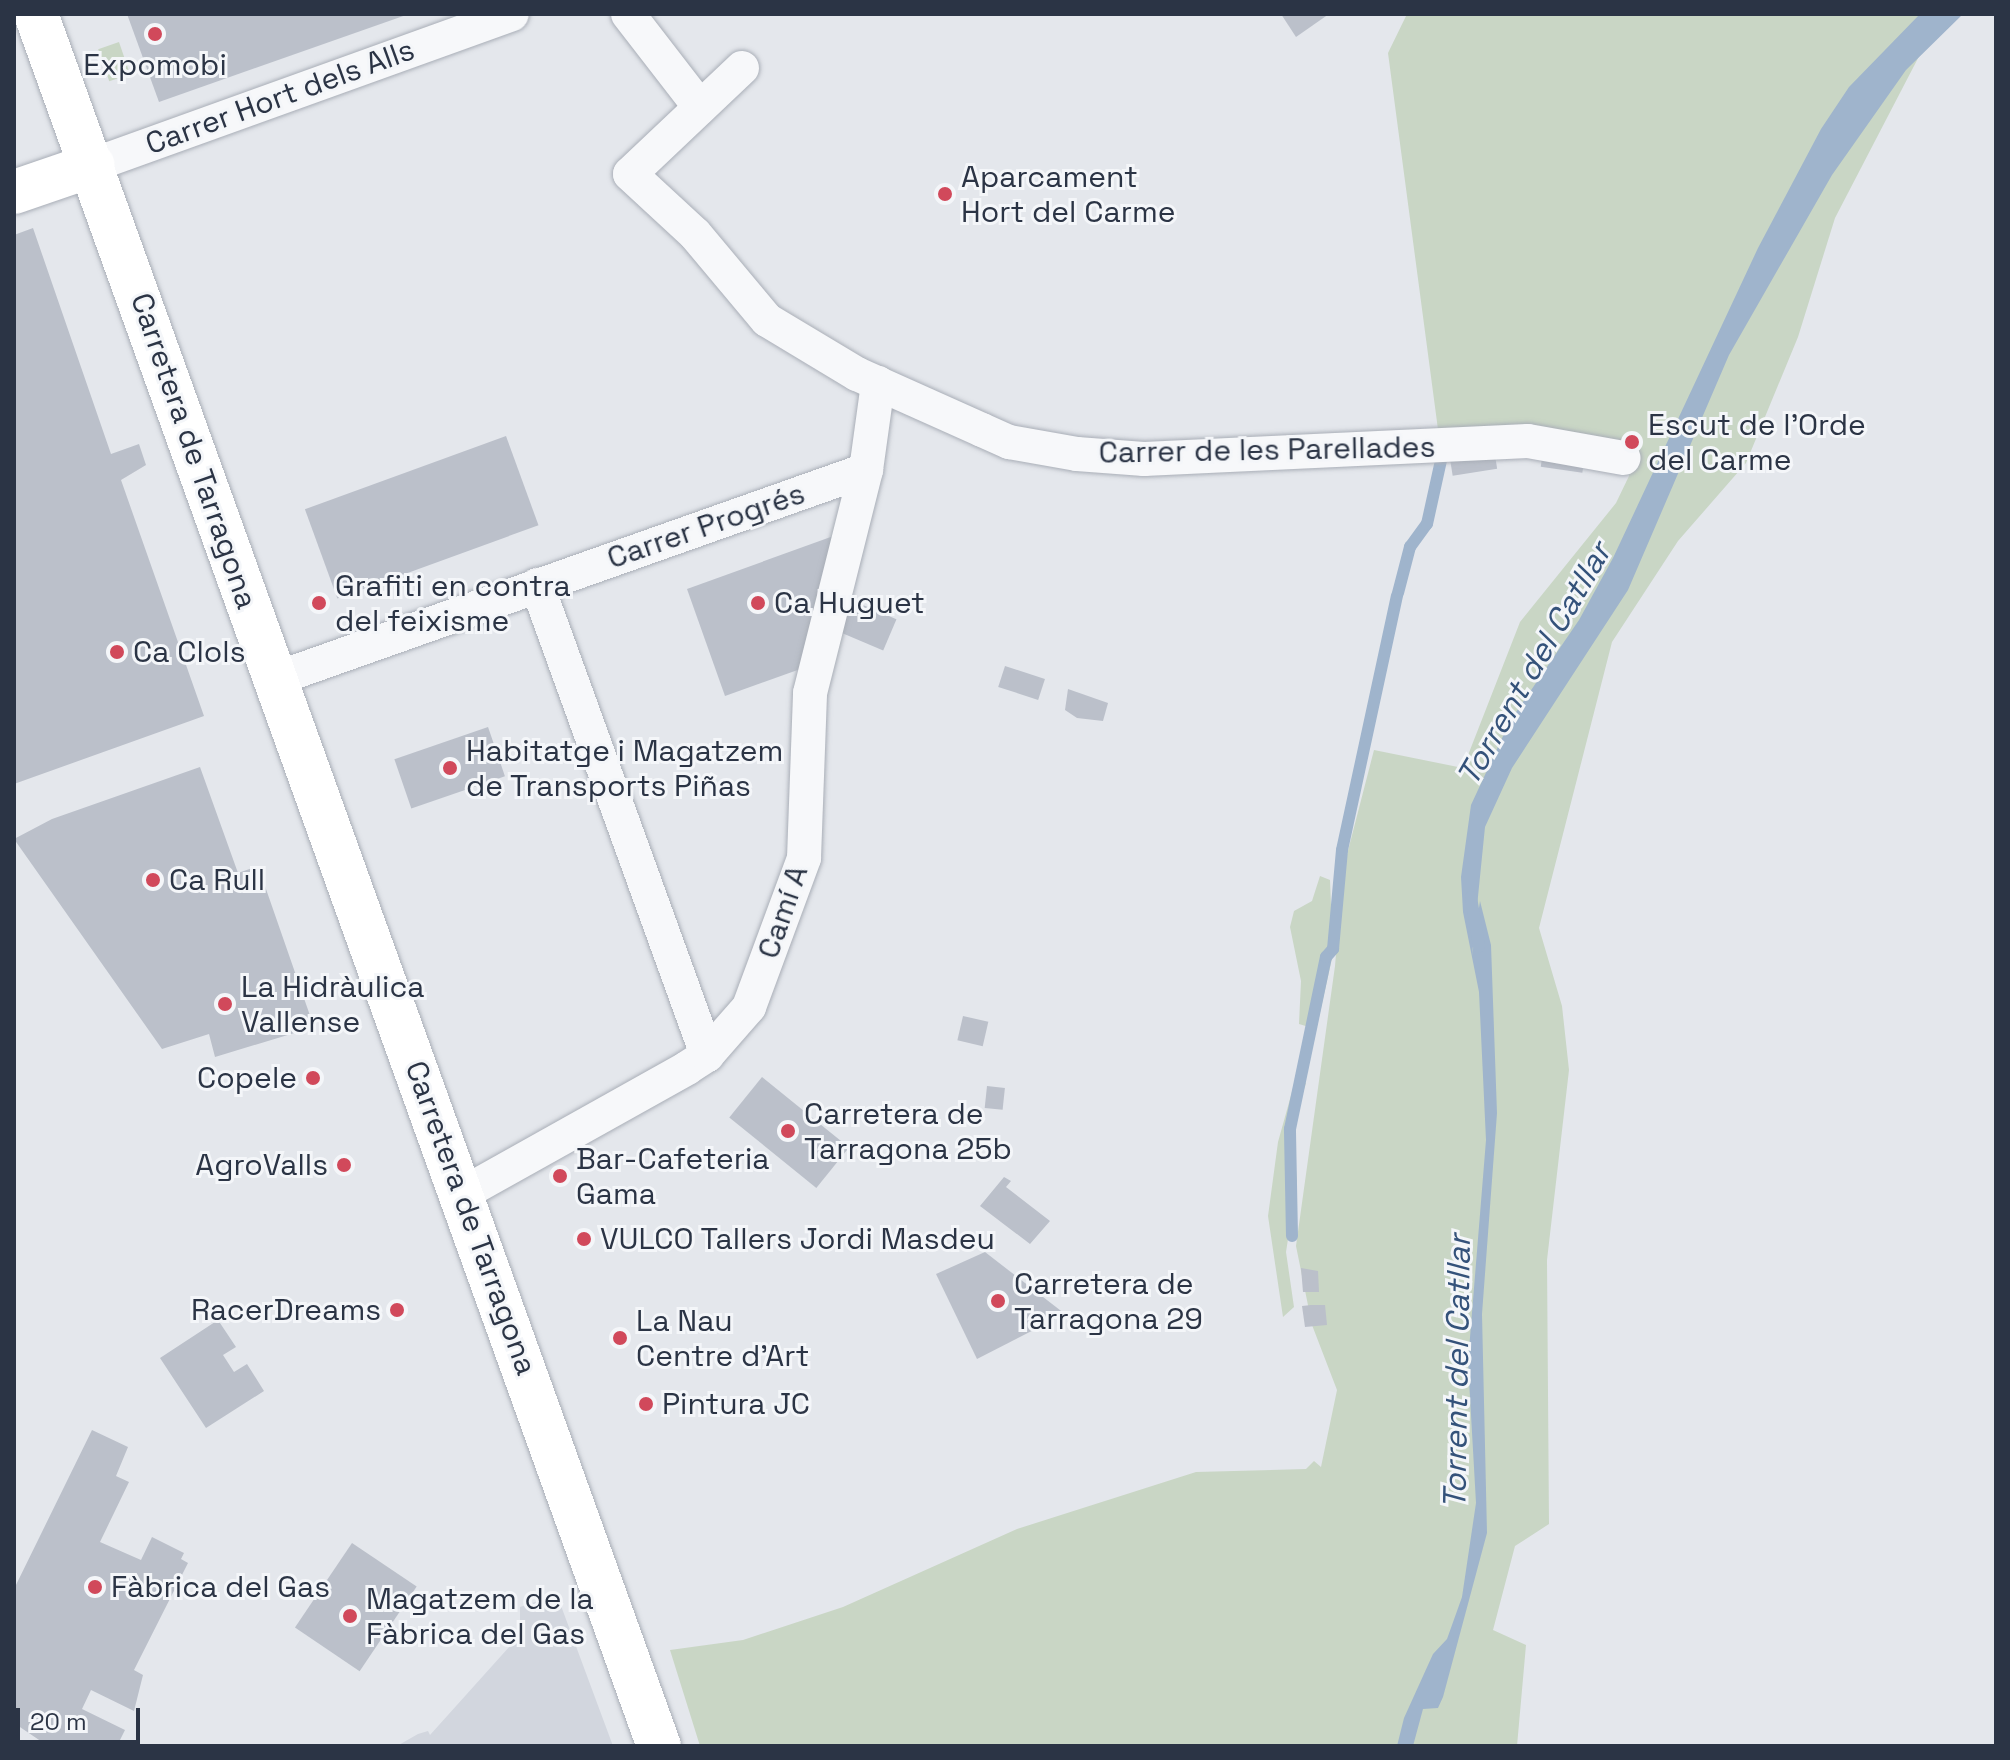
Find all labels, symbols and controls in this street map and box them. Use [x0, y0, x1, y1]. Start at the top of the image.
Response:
marker: Expomobi [146, 25, 164, 43]
street label: Carrer Hort dels Alls [141, 32, 419, 162]
place label: Expomobi [83, 47, 227, 83]
place label: Aparcament Hort del Carme [961, 159, 1176, 230]
marker: Aparcament Hort del Carme [936, 185, 954, 203]
street label: Carretera de Tarragona [123, 288, 265, 614]
place label: Escut de l'Orde del Carme [1648, 407, 1866, 478]
street label: Carrer de les Parellades [1098, 429, 1436, 471]
marker: Escut de l'Orde del Carme [1623, 433, 1641, 451]
street label: Carrer Progrés [603, 475, 809, 577]
water label: Torrent del Catllar [1449, 536, 1619, 792]
place label: Grafiti en contra del feixisme [335, 568, 571, 638]
place label: Ca Huguet [774, 585, 925, 621]
marker: Grafiti en contra del feixisme [310, 594, 328, 612]
marker: Ca Huguet [749, 594, 767, 612]
place label: Ca Clols [133, 634, 246, 670]
marker: Ca Clols [108, 643, 126, 661]
place label: Habitatge i Magatzem de Transports Piñas [466, 733, 783, 804]
marker: Habitatge i Magatzem de Transports Piñas [441, 759, 459, 777]
street label: Camí A [750, 861, 816, 963]
place label: Ca Rull [169, 862, 265, 898]
marker: Ca Rull [144, 871, 162, 889]
place label: La Hidràulica Vallense [241, 969, 425, 1040]
marker: La Hidràulica Vallense [216, 995, 234, 1013]
street label: Carretera de Tarragona [397, 1056, 545, 1380]
place label: Copele [197, 1060, 297, 1096]
marker: Copele [304, 1069, 322, 1087]
place label: Carretera de Tarragona 25b [804, 1096, 1012, 1166]
marker: Carretera de Tarragona 25b [779, 1122, 797, 1140]
place label: Bar-Cafeteria Gama [576, 1141, 770, 1212]
place label: AgroValls [195, 1147, 328, 1183]
marker: AgroValls [335, 1156, 353, 1174]
marker: Bar-Cafeteria Gama [551, 1167, 569, 1185]
place label: VULCO Tallers Jordi Masdeu [600, 1221, 996, 1257]
marker: VULCO Tallers Jordi Masdeu [575, 1230, 593, 1248]
water label: Torrent del Catllar [1435, 1234, 1479, 1510]
place label: Carretera de Tarragona 29 [1014, 1266, 1203, 1336]
place label: RacerDreams [191, 1292, 381, 1328]
marker: Carretera de Tarragona 29 [989, 1292, 1007, 1310]
marker: RacerDreams [388, 1301, 406, 1319]
place label: La Nau Centre d'Art [636, 1303, 809, 1374]
marker: La Nau Centre d'Art [611, 1329, 629, 1347]
place label: Pintura JC [662, 1386, 810, 1422]
marker: Pintura JC [637, 1395, 655, 1413]
place label: Fàbrica del Gas [111, 1569, 330, 1605]
marker: Fàbrica del Gas [86, 1578, 104, 1596]
place label: Magatzem de la Fàbrica del Gas [366, 1581, 594, 1652]
marker: Magatzem de la Fàbrica del Gas [341, 1607, 359, 1625]
scale bar [20, 1692, 144, 1742]
text: 20 m [30, 1706, 87, 1737]

